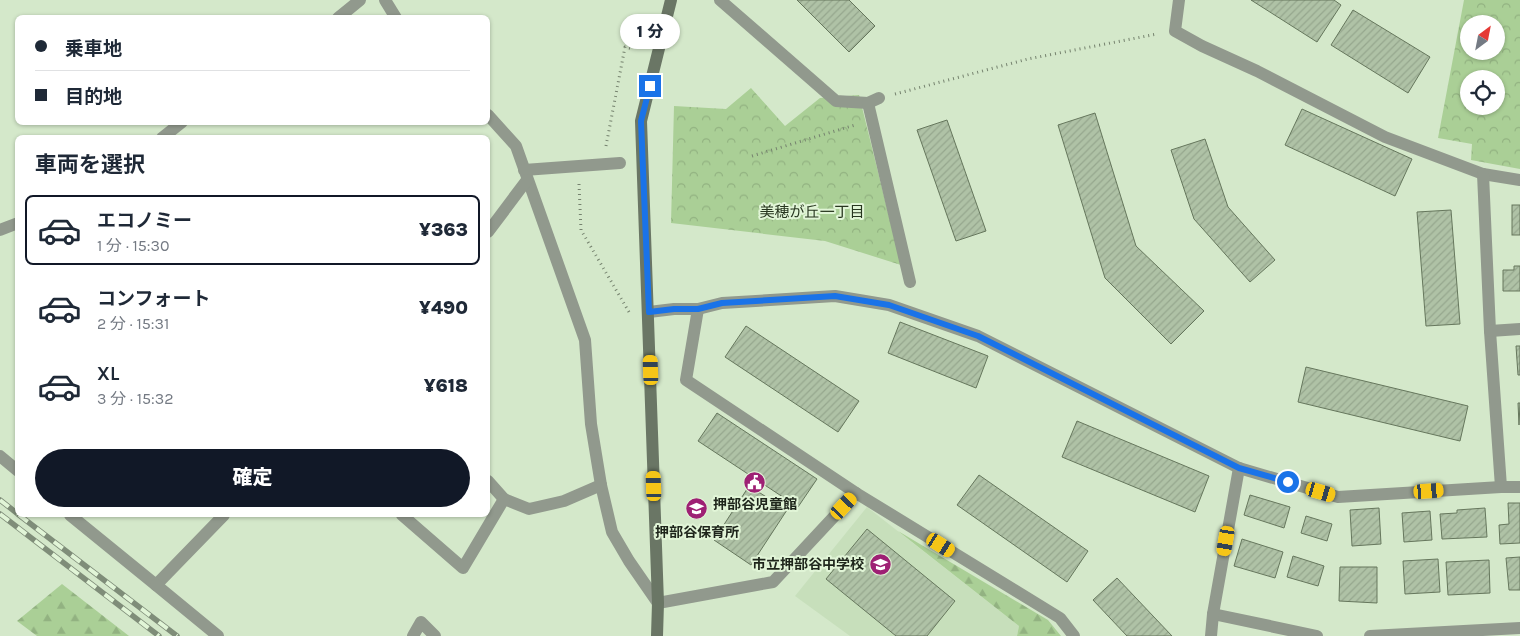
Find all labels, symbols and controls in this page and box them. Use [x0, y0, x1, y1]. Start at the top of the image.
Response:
callout: 1 分 [620, 13, 680, 48]
north arrow [1460, 15, 1505, 60]
map controls [1460, 15, 1505, 115]
text: 1 分 [637, 22, 663, 41]
text: 乗車地 [65, 38, 122, 60]
button: locate [1460, 70, 1505, 115]
route end [639, 75, 661, 97]
text: 目的地 [65, 86, 122, 108]
text: 車両を選択 [35, 152, 145, 178]
district label: 美穂が丘一丁目 [759, 203, 865, 221]
icon: car [37, 208, 82, 253]
text: エコノミー [97, 210, 192, 232]
text: ¥363 [419, 219, 468, 241]
text: 1 分 · 15:30 [97, 236, 170, 255]
icon: car [37, 286, 82, 331]
text: コンフォート [97, 288, 210, 310]
text: ¥490 [419, 297, 468, 319]
text: 2 分 · 15:31 [97, 314, 169, 333]
car [642, 355, 659, 385]
text: XL [97, 363, 119, 385]
icon: car [37, 364, 82, 409]
text: ¥618 [424, 375, 468, 397]
text: 3 分 · 15:32 [97, 389, 173, 408]
button: 確定 [35, 449, 470, 507]
public building icon: 押部谷児童館 [743, 470, 767, 494]
car [645, 471, 662, 501]
route start [1277, 471, 1299, 493]
car [1304, 481, 1337, 503]
car [1413, 482, 1444, 500]
car [828, 490, 859, 522]
place label: 押部谷児童館 [713, 496, 797, 513]
school or university icon: 押部谷保育所 [685, 497, 709, 521]
place label: 押部谷保育所 [655, 524, 739, 541]
car [1216, 525, 1235, 557]
car [924, 531, 957, 559]
school or university icon: 市立押部谷中学校 [868, 552, 892, 576]
place label: 市立押部谷中学校 [752, 556, 864, 573]

